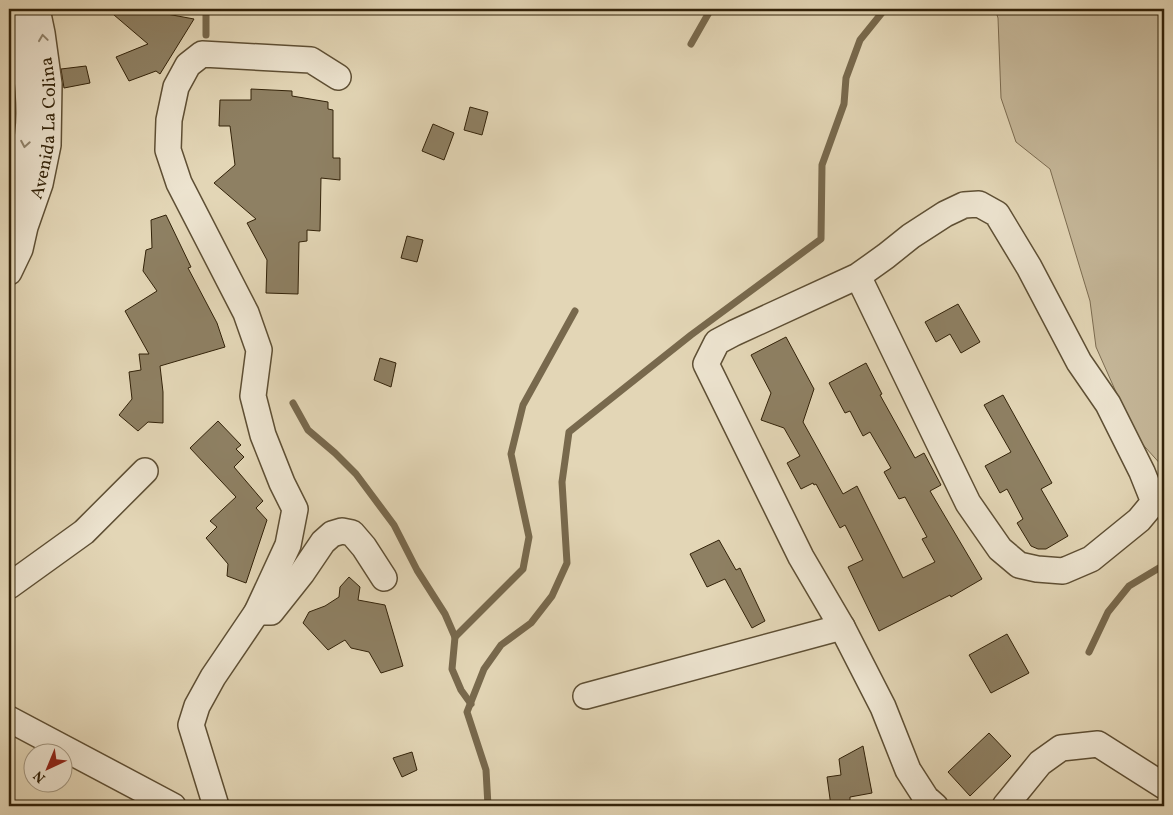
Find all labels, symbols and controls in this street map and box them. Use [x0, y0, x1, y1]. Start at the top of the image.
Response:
one-way arrow [38, 33, 48, 42]
street label: Avenida La Colina [25, 55, 63, 203]
one-way arrow [21, 140, 31, 148]
north arrow [22, 742, 72, 792]
text: N [30, 766, 50, 787]

